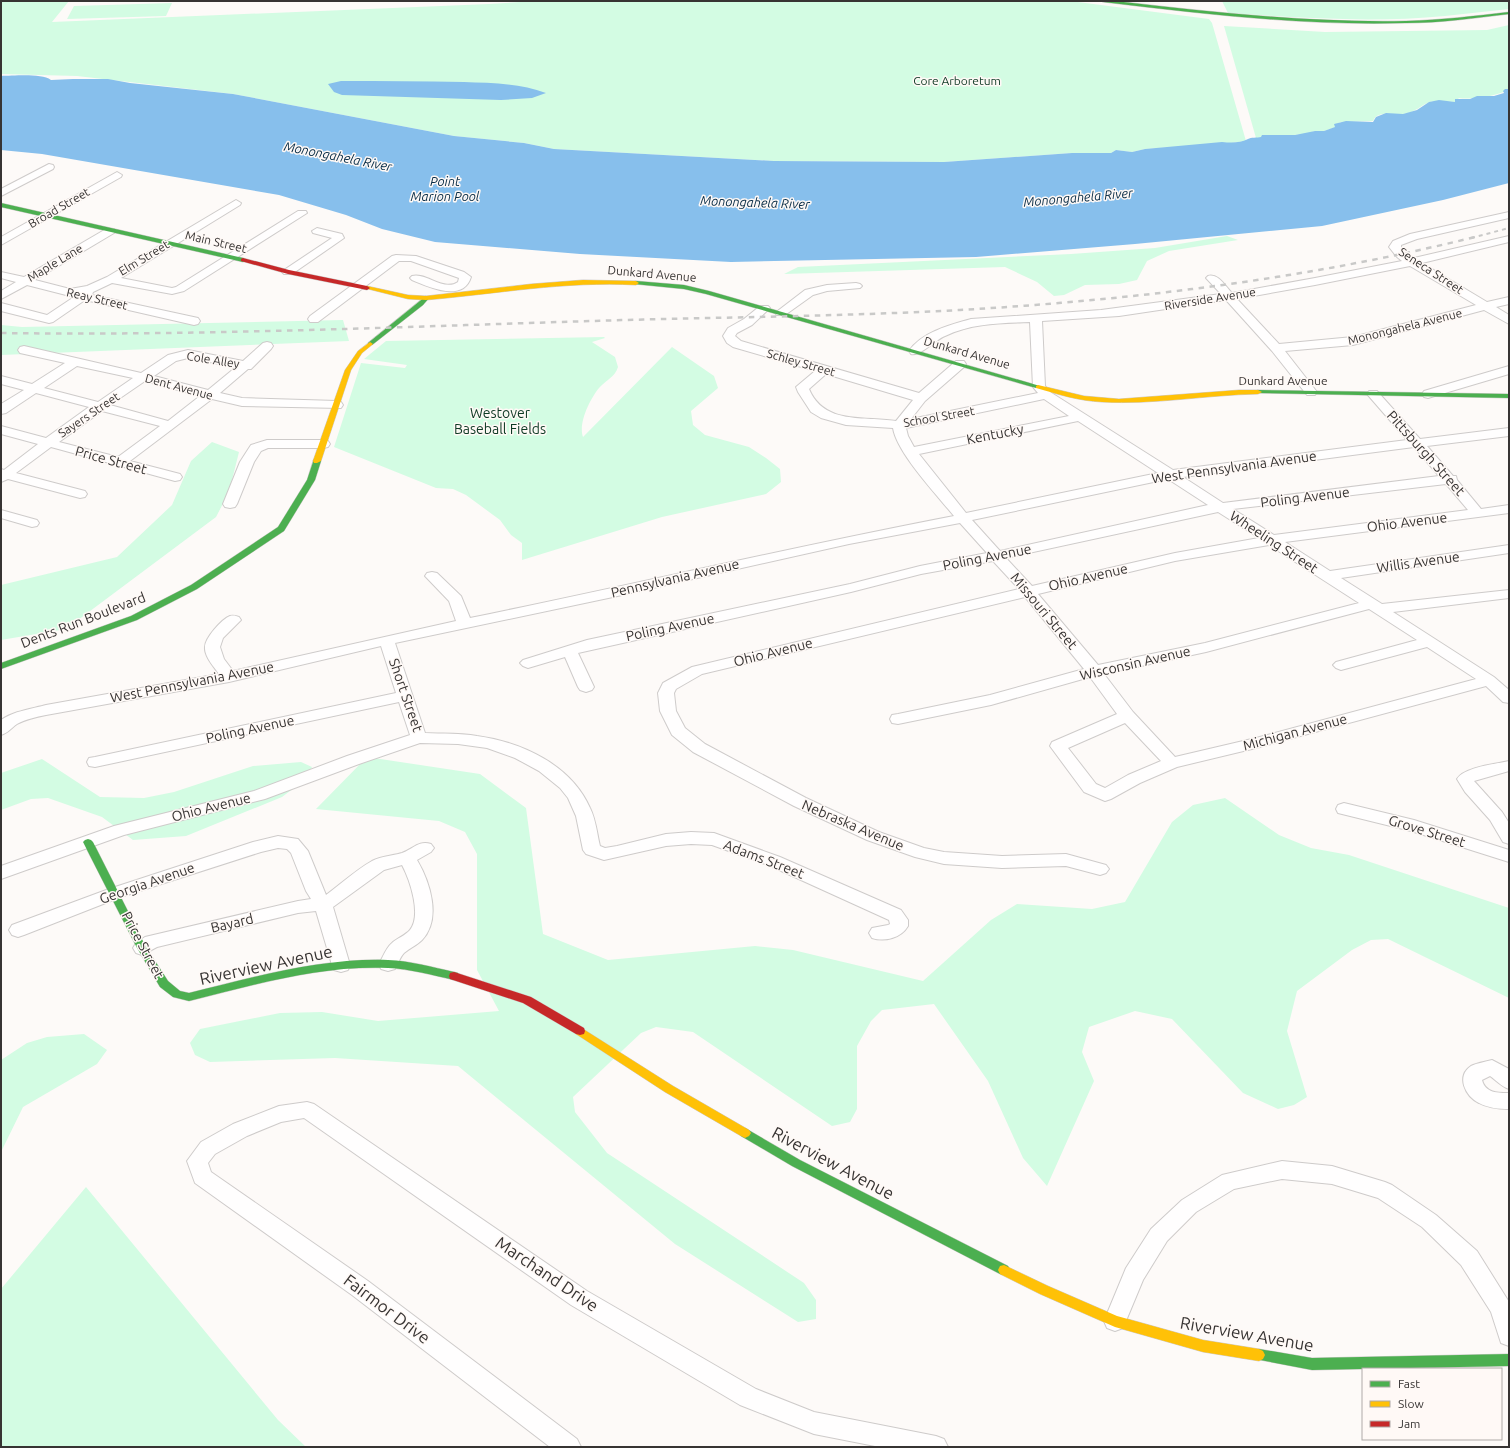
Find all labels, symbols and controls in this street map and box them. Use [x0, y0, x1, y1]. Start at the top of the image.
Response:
park label: Core Arboretum [913, 74, 1001, 87]
water label: Monongahela River [283, 139, 394, 174]
water label: Point Marion Pool [411, 174, 480, 203]
street label: Broad Street [26, 185, 92, 230]
water label: Monongahela River [1023, 185, 1134, 209]
water label: Monongahela River [700, 193, 811, 211]
street label: Main Street [184, 228, 248, 255]
street label: Elm Street [116, 237, 172, 278]
street label: Maple Lane [25, 241, 85, 284]
street label: Seneca Street [1397, 245, 1466, 296]
street label: Dunkard Avenue [607, 263, 697, 284]
street label: Reay Street [65, 285, 129, 312]
street label: Riverside Avenue [1163, 285, 1257, 312]
street label: Monongahela Avenue [1346, 306, 1463, 347]
street label: Dunkard Avenue [923, 334, 1012, 371]
street label: Schley Street [765, 347, 837, 379]
street label: Cole Alley [186, 349, 241, 370]
street label: Dent Avenue [144, 371, 215, 402]
street label: Dunkard Avenue [1238, 374, 1328, 387]
street label: Sayers Street [56, 389, 122, 440]
street label: School Street [902, 404, 976, 429]
park label: Westover Baseball Fields [454, 405, 546, 437]
street label: Pittsburgh Street [1384, 407, 1469, 499]
street label: Kentucky [965, 421, 1025, 447]
street label: Price Street [73, 443, 149, 477]
street label: West Pennsylvania Avenue [1150, 447, 1318, 487]
street label: Poling Avenue [1259, 484, 1351, 510]
street label: Wheeling Street [1227, 508, 1321, 577]
street label: Ohio Avenue [1366, 509, 1448, 535]
street label: Poling Avenue [941, 541, 1033, 573]
street label: Willis Avenue [1375, 548, 1461, 576]
street label: Pennsylvania Avenue [609, 555, 741, 601]
street label: Ohio Avenue [1047, 560, 1129, 594]
street label: Missouri Street [1007, 570, 1081, 653]
street label: Dents Run Boulevard [18, 589, 148, 651]
street label: Poling Avenue [624, 610, 716, 644]
street label: Ohio Avenue [732, 634, 814, 670]
street label: Wisconsin Avenue [1078, 642, 1192, 684]
street label: Short Street [386, 656, 426, 734]
street label: West Pennsylvania Avenue [109, 658, 275, 706]
street label: Michigan Avenue [1241, 710, 1349, 754]
street label: Poling Avenue [204, 712, 296, 746]
street label: Ohio Avenue [170, 789, 252, 825]
street label: Nebraska Avenue [800, 796, 906, 854]
street label: Grove Street [1387, 812, 1468, 850]
street label: Adams Street [721, 836, 807, 882]
street label: Georgia Avenue [97, 859, 197, 907]
street label: Price Street [119, 909, 168, 982]
street label: Bayard [209, 910, 255, 936]
street label: Riverview Avenue [198, 941, 334, 988]
street label: Riverview Avenue [769, 1122, 897, 1203]
street label: Marchand Drive [492, 1232, 602, 1315]
street label: Fairmor Drive [341, 1270, 434, 1347]
street label: Riverview Avenue [1179, 1312, 1315, 1355]
legend [1362, 1368, 1502, 1440]
text: Fast [1398, 1377, 1420, 1390]
text: Slow [1398, 1397, 1424, 1410]
text: Jam [1398, 1417, 1420, 1430]

